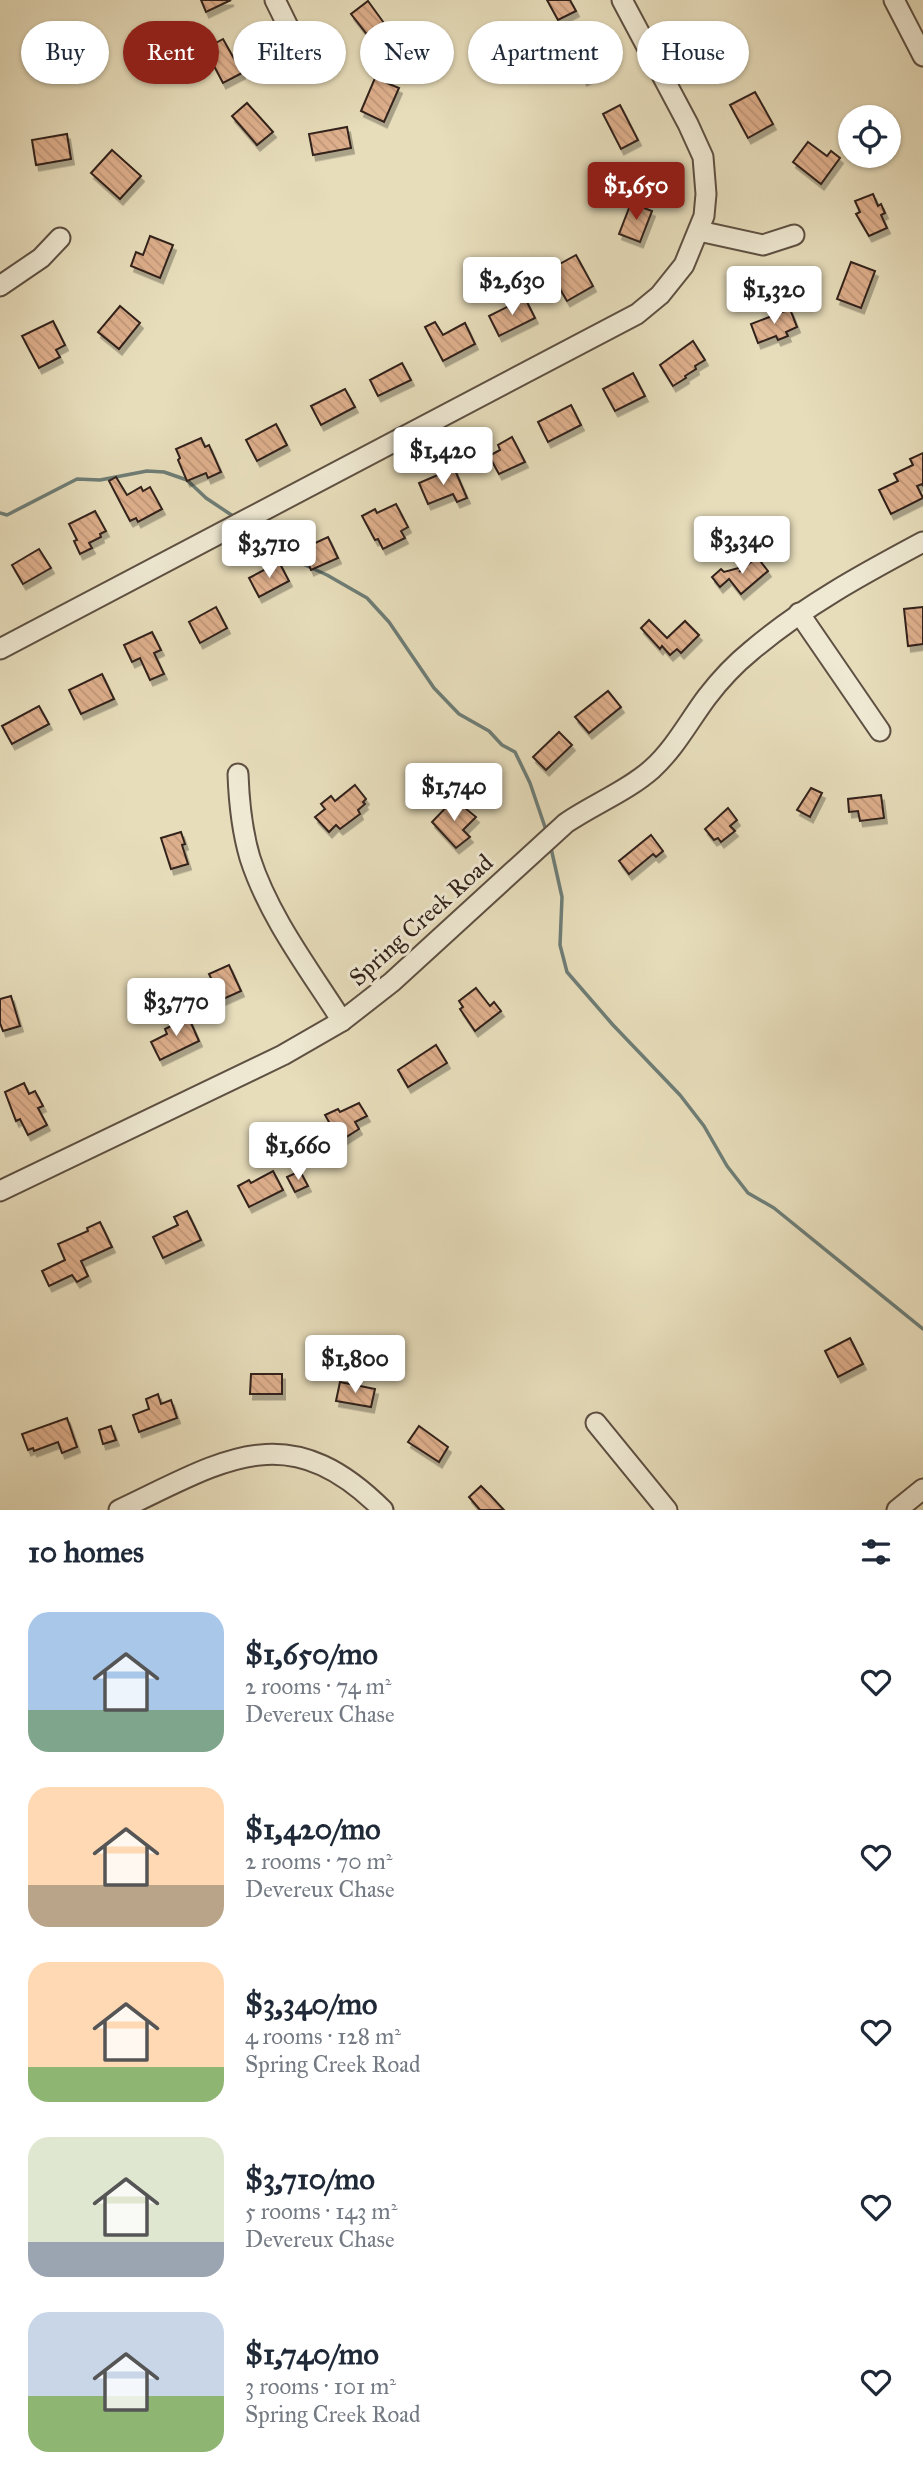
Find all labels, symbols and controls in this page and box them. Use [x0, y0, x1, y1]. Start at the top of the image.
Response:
chip: Buy [21, 21, 109, 84]
chip: Rent [123, 21, 219, 84]
chip: Filters [233, 21, 346, 84]
chip: New [360, 21, 454, 84]
chip: Apartment [468, 21, 623, 84]
chip: House [637, 21, 749, 84]
map controls [838, 105, 901, 168]
button: locate [838, 105, 901, 168]
pin: $1,650 [579, 162, 693, 222]
text: $1,650 [604, 171, 668, 199]
pin: $2,630 [455, 258, 569, 317]
text: $2,630 [479, 266, 545, 294]
pin: $1,320 [717, 266, 831, 326]
text: $1,320 [743, 275, 805, 303]
pin: $1,420 [386, 428, 500, 487]
text: $1,420 [410, 436, 476, 464]
pin: $3,340 [685, 516, 799, 576]
pin: $3,710 [212, 520, 326, 580]
text: $3,340 [710, 525, 774, 553]
text: $3,710 [238, 529, 300, 557]
pin: $1,740 [397, 764, 511, 823]
text: $1,740 [421, 772, 487, 800]
street label: Spring Creek Road [343, 848, 499, 992]
pin: $3,770 [119, 978, 233, 1038]
text: $3,770 [143, 987, 209, 1015]
pin: $1,660 [241, 1122, 355, 1182]
text: $1,660 [265, 1131, 331, 1159]
pin: $1,800 [298, 1336, 412, 1395]
text: $1,800 [321, 1344, 389, 1372]
icon: filters [857, 1533, 895, 1571]
text: 10 homes [28, 1534, 144, 1570]
text: $1,650/mo [245, 1636, 378, 1672]
icon: home [84, 1640, 168, 1724]
icon: heart [857, 1663, 895, 1701]
text: 2 rooms · 74 m² [245, 1672, 391, 1700]
text: Devereux Chase [245, 1700, 395, 1728]
text: $1,420/mo [245, 1811, 381, 1847]
icon: home [84, 1815, 168, 1899]
icon: heart [857, 1838, 895, 1876]
text: 2 rooms · 70 m² [245, 1847, 393, 1875]
text: Devereux Chase [245, 1875, 395, 1903]
text: $3,340/mo [245, 1986, 377, 2022]
icon: home [84, 1990, 168, 2074]
icon: heart [857, 2013, 895, 2051]
text: 4 rooms · 128 m² [245, 2022, 401, 2050]
text: Spring Creek Road [245, 2050, 421, 2078]
text: $3,710/mo [245, 2161, 375, 2197]
icon: home [84, 2165, 168, 2249]
icon: heart [857, 2188, 895, 2226]
text: 5 rooms · 143 m² [245, 2197, 397, 2225]
text: Devereux Chase [245, 2225, 395, 2253]
text: $1,740/mo [245, 2336, 379, 2372]
icon: home [84, 2340, 168, 2424]
icon: heart [857, 2363, 895, 2401]
text: 3 rooms · 101 m² [245, 2372, 396, 2400]
text: Spring Creek Road [245, 2400, 421, 2428]

